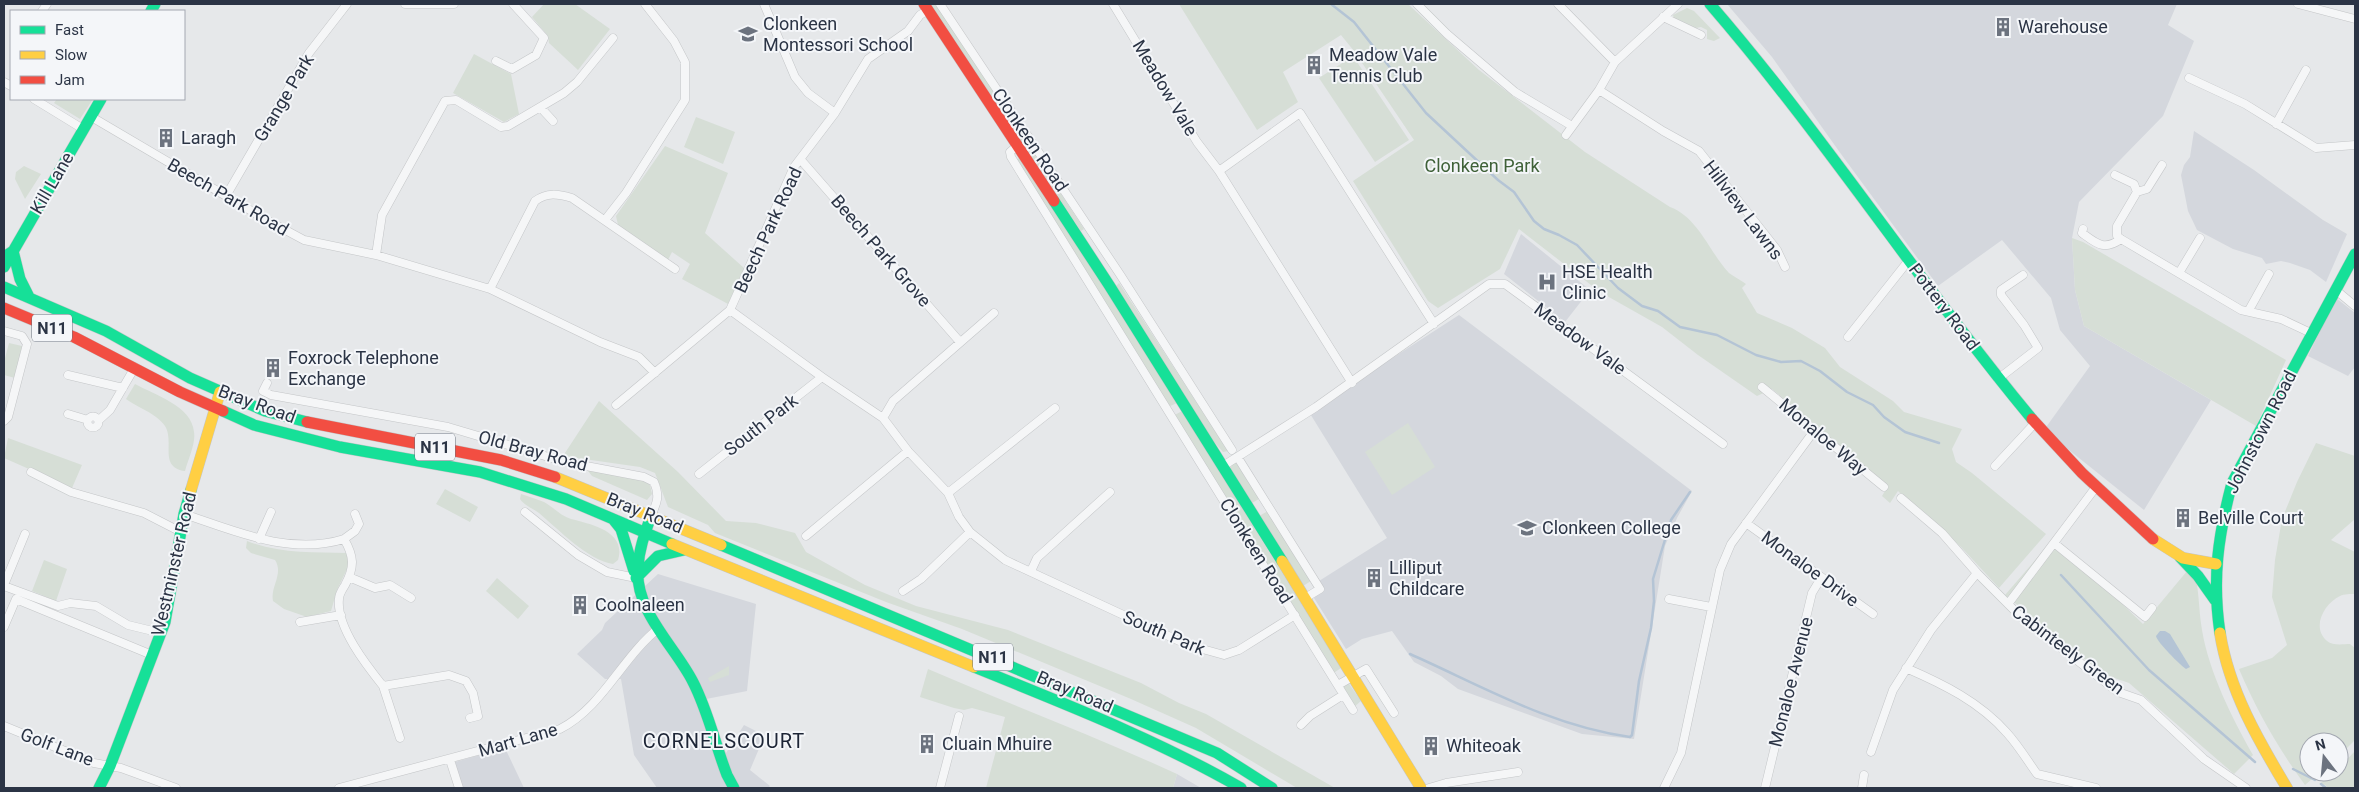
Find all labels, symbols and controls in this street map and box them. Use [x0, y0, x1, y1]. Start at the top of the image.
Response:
legend [10, 10, 185, 100]
place label: Clonkeen Montessori School [763, 13, 913, 55]
building icon: Warehouse [1992, 16, 2014, 38]
place label: Warehouse [2018, 16, 2108, 37]
text: Fast [55, 21, 84, 39]
school or university icon: Clonkeen Montessori School [737, 23, 759, 45]
street label: Meadow Vale [1129, 36, 1202, 140]
place label: Meadow Vale Tennis Club [1329, 44, 1437, 86]
text: Slow [55, 46, 87, 64]
street label: Grange Park [249, 50, 318, 145]
building icon: Meadow Vale Tennis Club [1303, 54, 1325, 76]
text: Jam [55, 71, 85, 89]
street label: Clonkeen Road [988, 84, 1073, 195]
building icon: Laragh [155, 127, 177, 149]
place label: Laragh [181, 127, 236, 148]
street label: Kill Lane [26, 148, 78, 217]
street label: Beech Park Road [164, 153, 292, 240]
park label: Clonkeen Park [1424, 155, 1540, 176]
street label: Hillview Lawns [1699, 156, 1788, 263]
street label: Beech Park Road [729, 164, 806, 296]
street label: Beech Park Grove [827, 190, 936, 311]
street label: Pottery Road [1905, 259, 1984, 354]
place label: HSE Health Clinic [1562, 261, 1653, 303]
hospital icon: HSE Health Clinic [1536, 271, 1558, 293]
street label: Meadow Vale [1530, 298, 1630, 379]
road number: N11 [32, 314, 72, 342]
place label: Foxrock Telephone Exchange [288, 347, 439, 389]
building icon: Foxrock Telephone Exchange [262, 357, 284, 379]
street label: Johnstown Road [2221, 367, 2300, 496]
street label: Bray Road [216, 380, 299, 427]
street label: South Park [720, 389, 802, 460]
street label: Monaloe Way [1775, 394, 1872, 480]
street label: Old Bray Road [476, 426, 590, 475]
road number: N11 [415, 434, 455, 461]
street label: Bray Road [604, 488, 687, 537]
street label: Westminster Road [147, 490, 200, 638]
street label: Clonkeen Road [1216, 494, 1297, 607]
building icon: Belville Court [2172, 507, 2194, 529]
place label: Belville Court [2198, 507, 2303, 528]
school or university icon: Clonkeen College [1516, 517, 1538, 539]
place label: Clonkeen College [1542, 517, 1681, 538]
street label: Monaloe Drive [1758, 526, 1863, 611]
place label: Lilliput Childcare [1389, 557, 1464, 599]
building icon: Lilliput Childcare [1363, 567, 1385, 589]
building icon: Coolnaleen [569, 594, 591, 616]
place label: Coolnaleen [595, 594, 685, 615]
street label: Cabinteely Green [2008, 600, 2129, 699]
street label: South Park [1120, 606, 1209, 660]
street label: Monaloe Avenue [1764, 615, 1817, 749]
road number: N11 [973, 644, 1013, 670]
street label: Bray Road [1034, 666, 1117, 717]
street label: Mart Lane [476, 718, 560, 761]
street label: Golf Lane [18, 723, 97, 770]
district label: CORNELSCOURT [643, 729, 805, 753]
north arrow [2299, 732, 2349, 782]
building icon: Cluain Mhuire [916, 733, 938, 755]
place label: Cluain Mhuire [942, 733, 1052, 754]
building icon: Whiteoak [1420, 735, 1442, 757]
place label: Whiteoak [1446, 735, 1522, 756]
text: N [2313, 735, 2327, 754]

